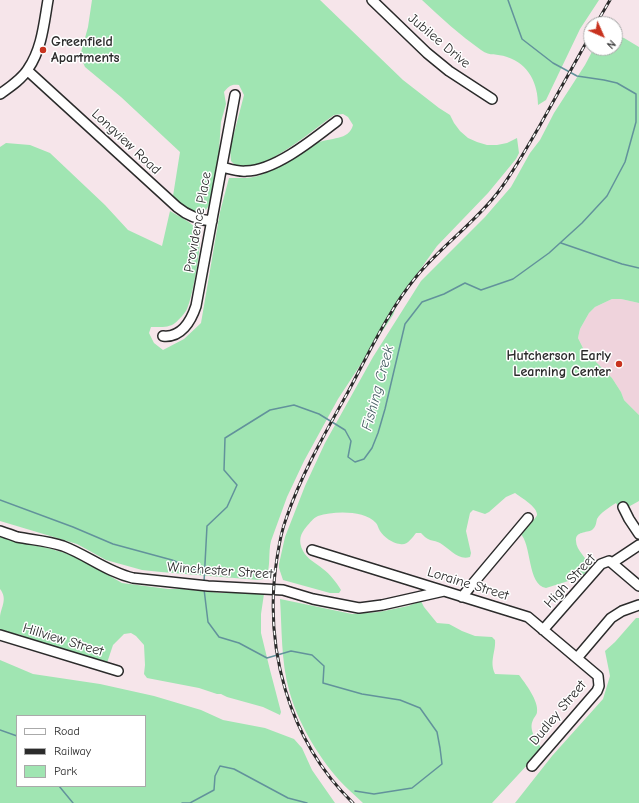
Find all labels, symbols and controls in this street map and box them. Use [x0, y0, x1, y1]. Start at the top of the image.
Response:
street label: Jubilee Drive [404, 10, 474, 72]
north arrow [583, 16, 623, 56]
place label: Greenfield Apartments [51, 34, 120, 66]
text: N [604, 37, 618, 51]
marker: Greenfield Apartments [38, 45, 48, 55]
street label: Longview Road [88, 106, 164, 178]
street label: Providence Place [181, 170, 215, 274]
water label: Fishing Creek [358, 343, 398, 433]
place label: Hutcherson Early Learning Center [506, 348, 611, 380]
marker: Hutcherson Early Learning Center [614, 359, 624, 369]
street label: High Street [541, 550, 599, 612]
street label: Winchester Street [167, 559, 273, 583]
street label: Loraine Street [425, 564, 511, 604]
street label: Hillview Street [21, 620, 105, 660]
street label: Dudley Street [526, 677, 590, 749]
legend [16, 715, 146, 787]
text: Road [54, 724, 80, 738]
text: Railway [54, 744, 91, 758]
text: Park [54, 764, 77, 778]

